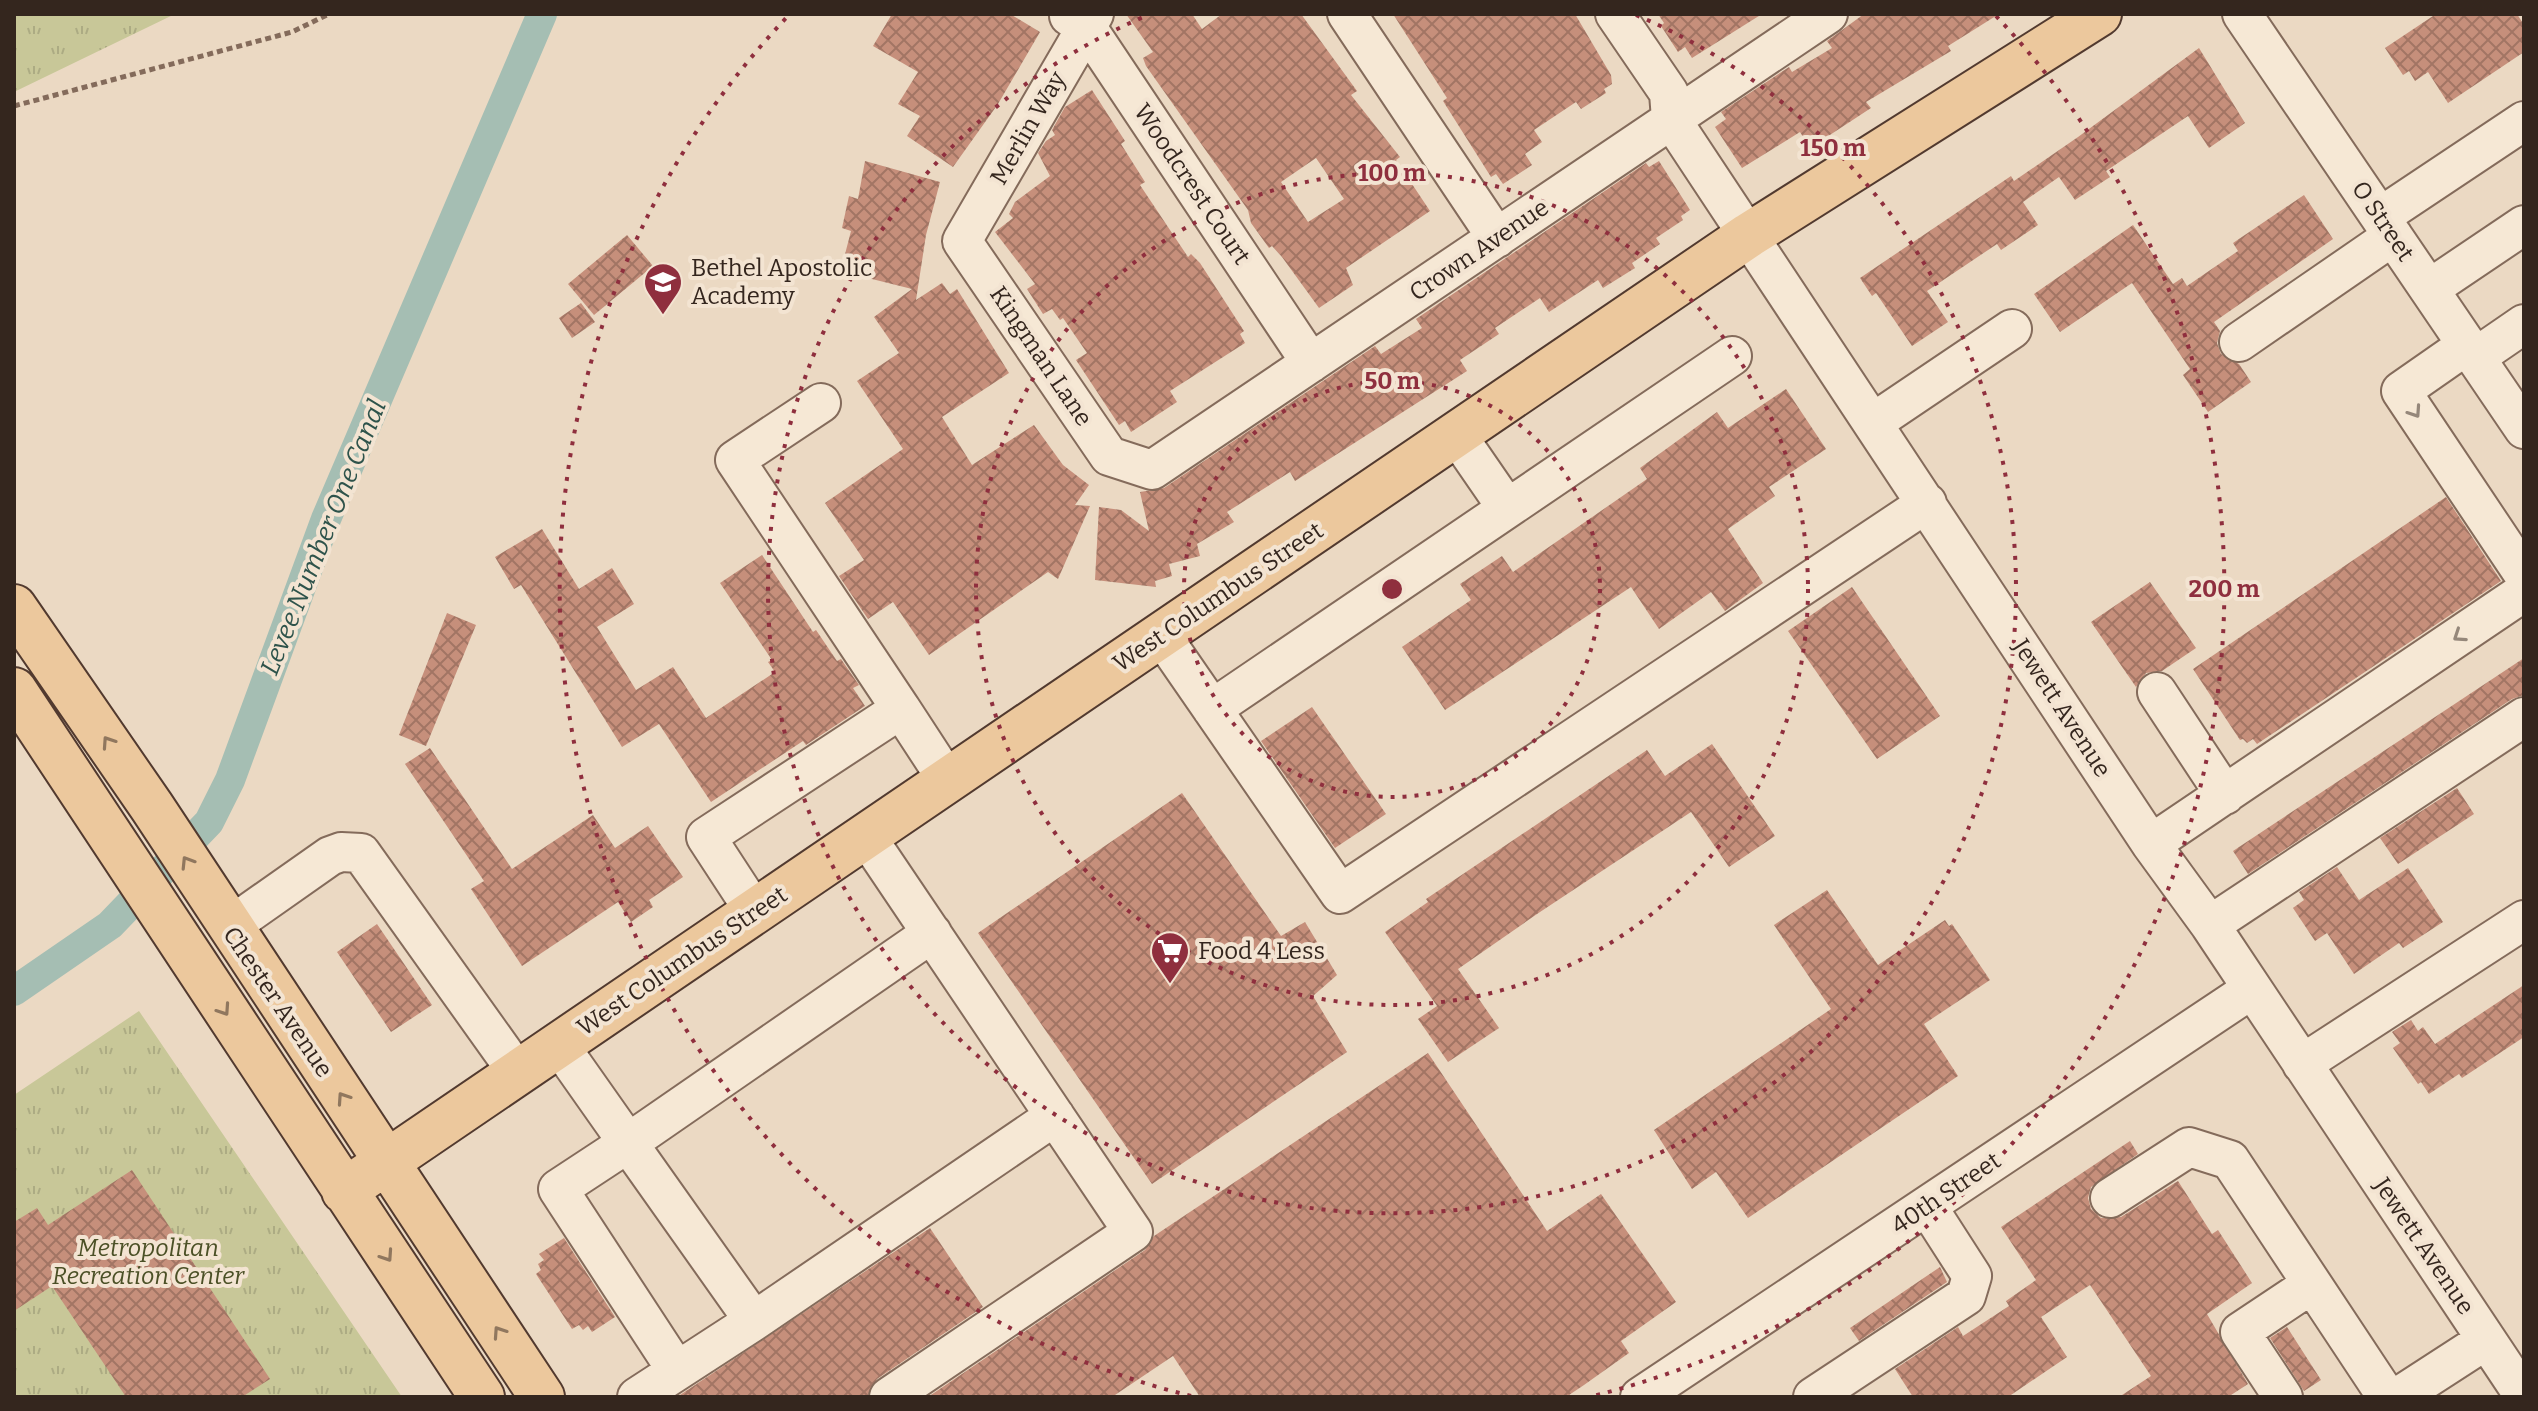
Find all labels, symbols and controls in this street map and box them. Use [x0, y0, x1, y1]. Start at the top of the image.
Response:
street label: Merlin Way [984, 66, 1072, 190]
street label: Woodcrest Court [1128, 98, 1256, 270]
text: 150 m [1800, 134, 1866, 162]
text: 100 m [1358, 159, 1426, 187]
street label: O Street [2346, 176, 2420, 267]
street label: Crown Avenue [1404, 193, 1554, 307]
place label: Bethel Apostolic Academy [691, 254, 872, 310]
school or university icon: Bethel Apostolic Academy [642, 261, 684, 316]
street label: Kingman Lane [984, 281, 1098, 431]
text: 50 m [1364, 367, 1420, 395]
water label: Levee Number One Canal [254, 395, 393, 679]
one-way arrow [2405, 403, 2420, 418]
street label: West Columbus Street [1108, 516, 1328, 678]
centre of rings [1378, 575, 1406, 603]
text: 200 m [2188, 575, 2260, 603]
one-way arrow [2454, 626, 2468, 641]
street label: Jewett Avenue [2006, 633, 2117, 782]
one-way arrow [103, 737, 118, 751]
one-way arrow [182, 857, 197, 871]
street label: West Columbus Street [572, 880, 792, 1042]
street label: Chester Avenue [217, 921, 339, 1083]
supermarket icon: Food 4 Less [1149, 930, 1191, 985]
place label: Food 4 Less [1198, 937, 1325, 965]
one-way arrow [214, 1001, 229, 1016]
one-way arrow [337, 1092, 352, 1107]
street label: 40th Street [1886, 1146, 2006, 1240]
street label: Jewett Avenue [2367, 1172, 2480, 1320]
park label: Metropolitan Recreation Center [52, 1234, 245, 1290]
one-way arrow [377, 1247, 392, 1261]
one-way arrow [494, 1326, 509, 1341]

